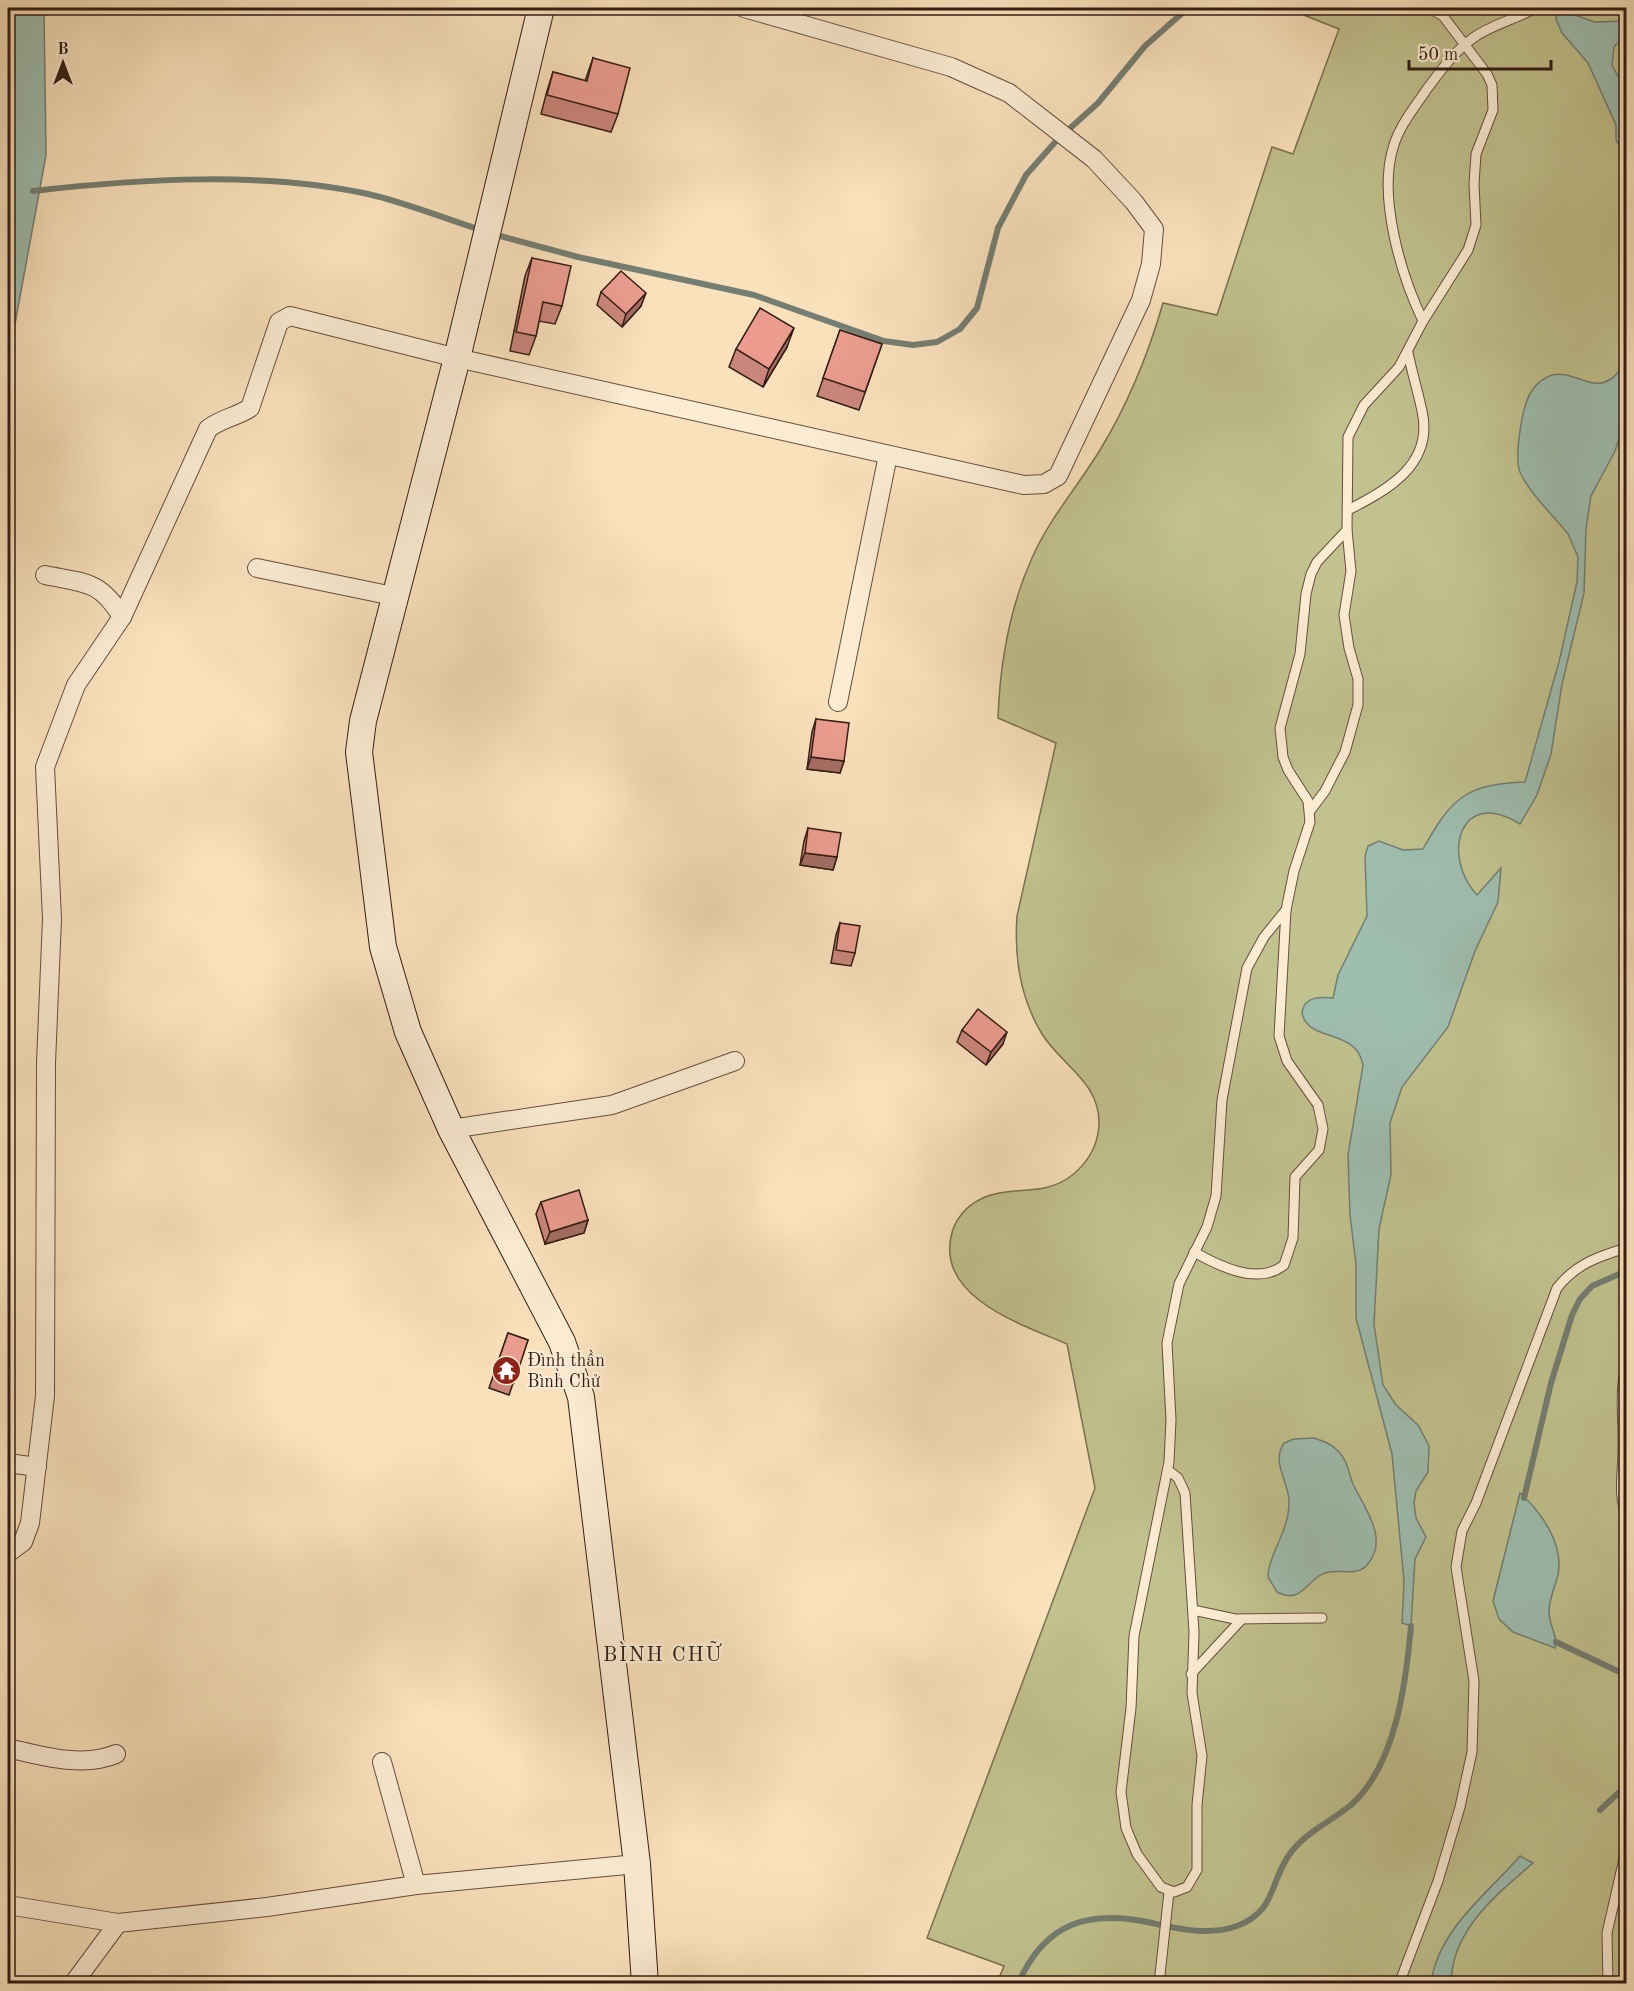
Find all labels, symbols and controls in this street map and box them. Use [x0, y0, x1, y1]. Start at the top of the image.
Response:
north arrow [33, 33, 93, 93]
scale bar [1409, 33, 1552, 71]
text: B [57, 42, 69, 58]
text: 50 m [1418, 46, 1458, 64]
place label: Đình thần Bình Chử [527, 1349, 605, 1391]
temple icon: Đình thần Bình Chử [490, 1354, 522, 1386]
district label: BÌNH CHỮ [603, 1640, 723, 1666]

